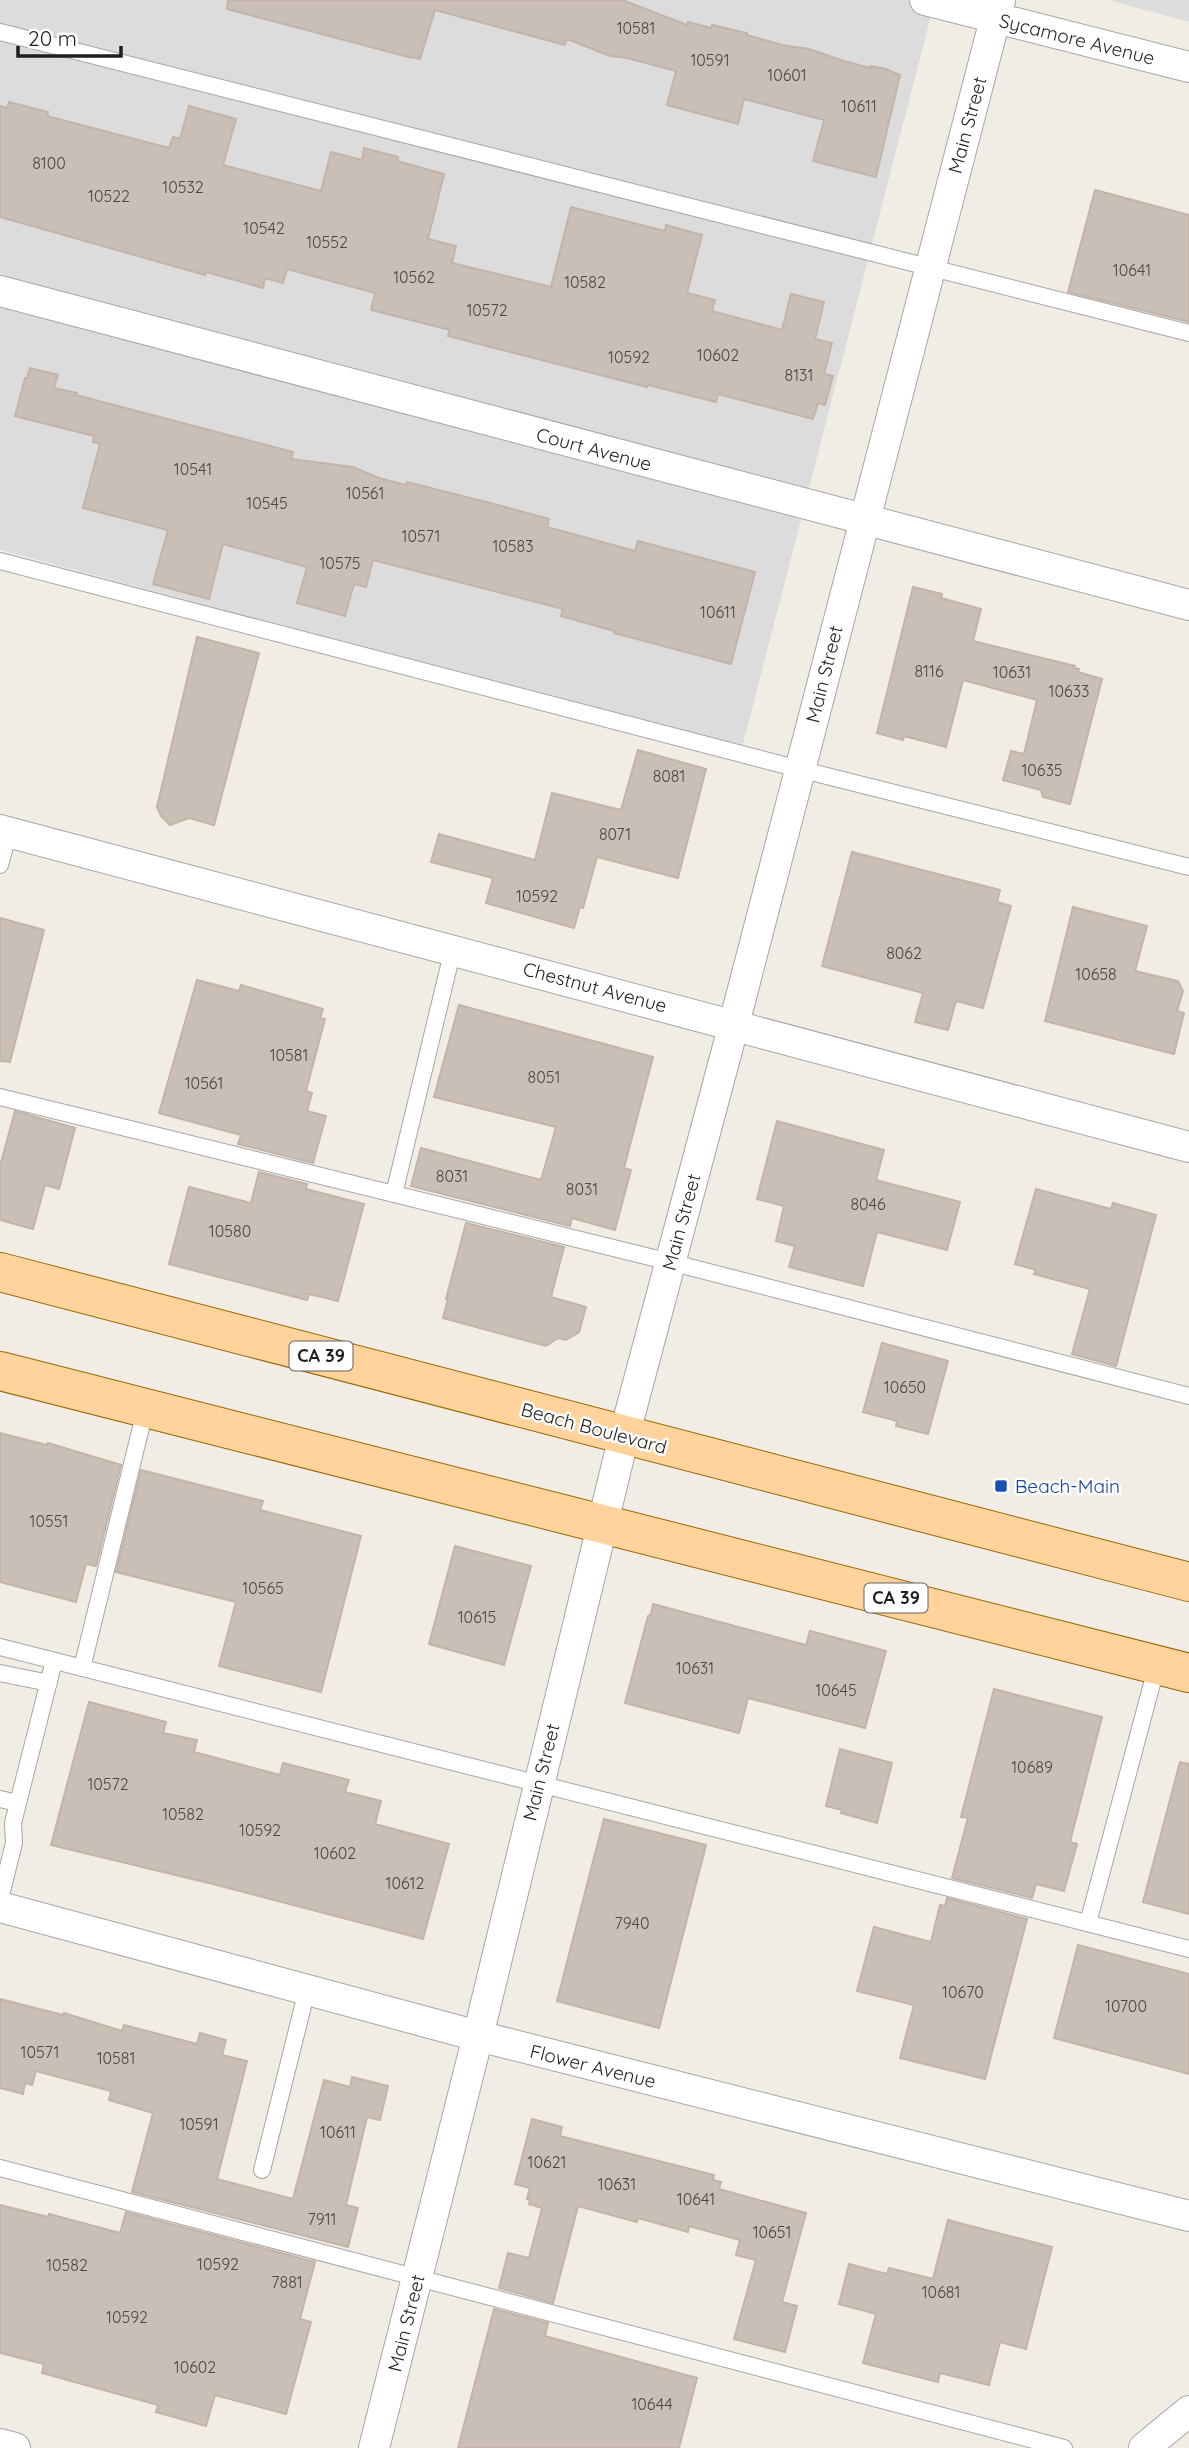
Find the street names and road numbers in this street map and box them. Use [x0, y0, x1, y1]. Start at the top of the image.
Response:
street label: Sycamore Avenue [997, 8, 1157, 70]
street label: Main Street [943, 74, 991, 176]
street label: Court Avenue [534, 422, 654, 476]
street label: Main Street [800, 623, 848, 725]
street label: Chestnut Avenue [521, 956, 669, 1018]
street label: Main Street [657, 1171, 705, 1273]
road number: CA 39 [290, 1342, 352, 1371]
street label: Beach Boulevard [518, 1397, 670, 1459]
road number: CA 39 [864, 1583, 928, 1612]
street label: Main Street [517, 1721, 565, 1823]
street label: Flower Avenue [528, 2039, 658, 2093]
street label: Main Street [382, 2272, 430, 2374]

